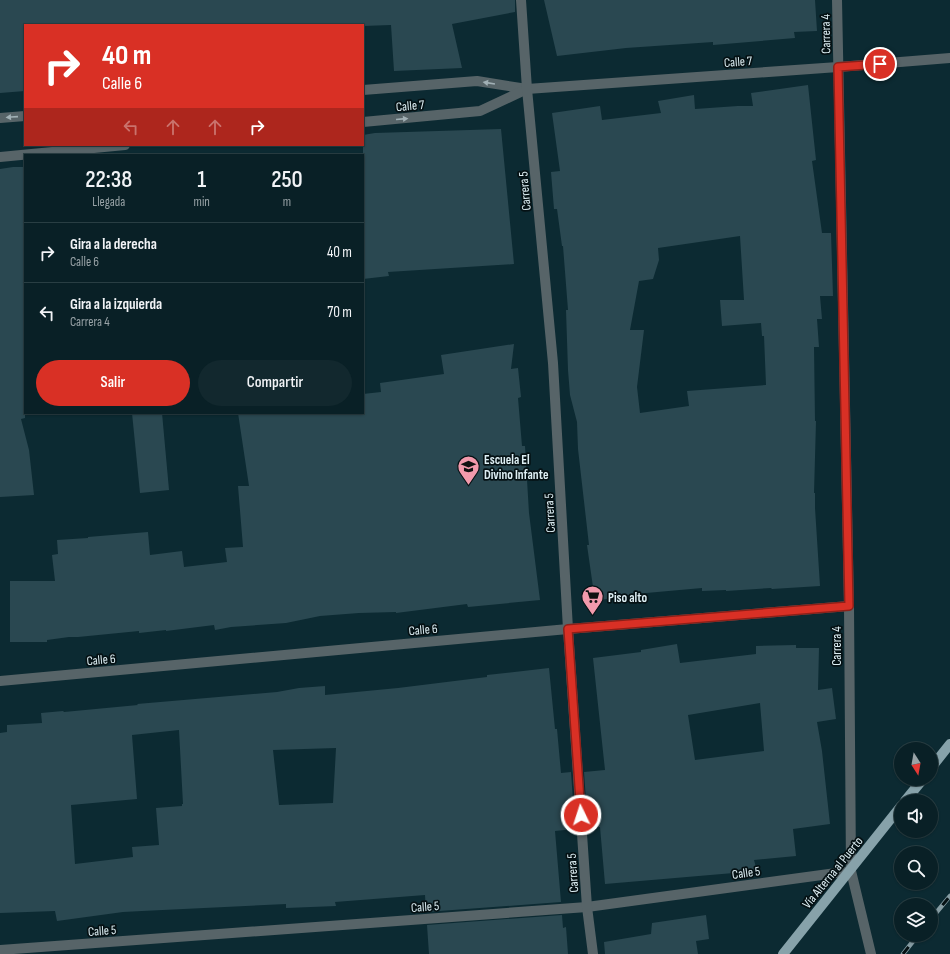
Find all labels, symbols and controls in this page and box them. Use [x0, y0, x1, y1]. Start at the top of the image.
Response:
street label: Carrera 4 [818, 13, 834, 54]
text: 40 m [102, 39, 151, 72]
icon: right [36, 40, 88, 92]
pin [863, 47, 897, 81]
street label: Calle 7 [723, 53, 754, 71]
icon: arrive [869, 53, 891, 75]
text: Calle 6 [102, 73, 142, 94]
one-way arrow [482, 80, 495, 86]
street label: Calle 7 [395, 97, 426, 115]
one-way arrow [6, 114, 19, 120]
one-way arrow [396, 115, 408, 122]
icon: left [120, 116, 142, 138]
icon: ahead [162, 116, 184, 138]
icon: ahead [204, 116, 226, 138]
icon: right [246, 116, 268, 138]
text: 22:38 [85, 165, 132, 194]
text: 1 [197, 165, 206, 194]
text: 250 [271, 165, 303, 194]
street label: Carrera 5 [515, 171, 535, 211]
text: Llegada [92, 194, 125, 210]
text: min [194, 194, 210, 210]
text: m [283, 194, 291, 210]
text: Gira a la derecha [70, 235, 157, 254]
icon: right [36, 242, 58, 264]
text: 40 m [327, 243, 352, 262]
text: Calle 6 [70, 254, 99, 270]
text: Gira a la izquierda [70, 295, 162, 314]
icon: left [36, 302, 58, 324]
text: 70 m [327, 303, 352, 322]
text: Carrera 4 [70, 314, 110, 330]
button: Salir [36, 360, 190, 406]
button: Compartir [198, 360, 352, 406]
place label: Escuela El Divino Infante [484, 452, 549, 483]
school or university icon: Escuela El Divino Infante [456, 453, 482, 486]
street label: Carrera 5 [541, 493, 559, 533]
supermarket icon: Piso alto [580, 584, 606, 617]
place label: Piso alto [608, 590, 647, 606]
street label: Calle 6 [408, 621, 438, 639]
street label: Carrera 4 [829, 626, 845, 666]
street label: Calle 6 [86, 651, 116, 669]
north arrow [894, 742, 938, 786]
map controls [894, 742, 938, 942]
position arrow [560, 794, 602, 836]
button: sound [894, 794, 938, 838]
street label: Vía Alterna al Puerto [799, 834, 867, 912]
button: search [894, 846, 938, 890]
street label: Carrera 5 [564, 853, 582, 893]
street label: Calle 5 [731, 863, 761, 883]
street label: Calle 5 [410, 898, 440, 916]
button: layers [894, 898, 938, 942]
street label: Calle 5 [87, 922, 117, 940]

